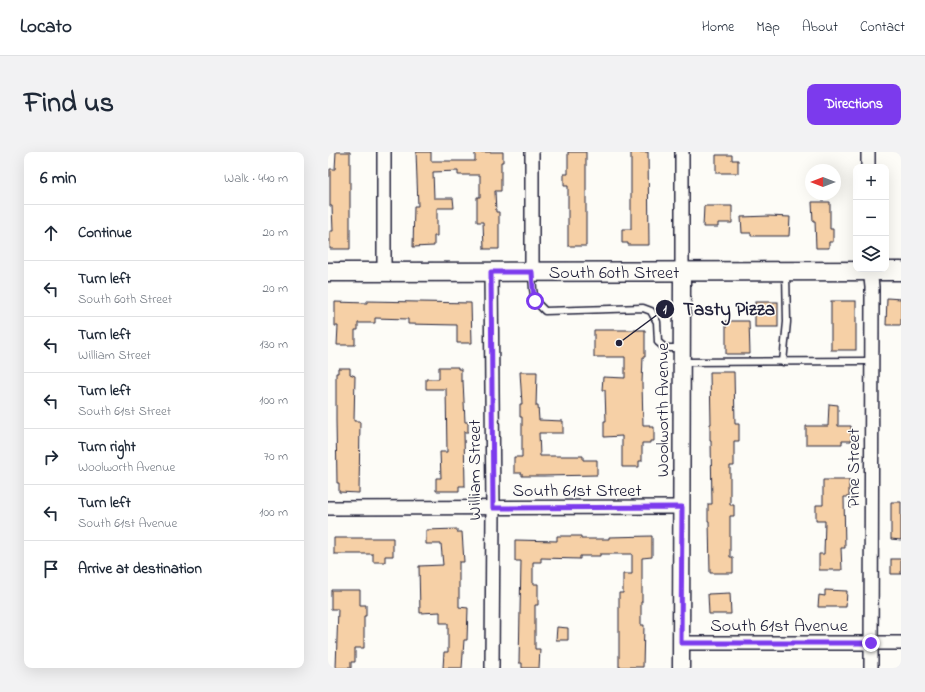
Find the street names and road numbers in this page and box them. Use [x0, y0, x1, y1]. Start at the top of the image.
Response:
street label: South 60th Street [549, 261, 679, 287]
street label: Woolworth Avenue [651, 342, 677, 477]
street label: William Street [463, 420, 489, 520]
street label: Pine Street [842, 428, 868, 508]
street label: South 61st Street [513, 479, 641, 505]
street label: South 61st Avenue [710, 614, 849, 640]

